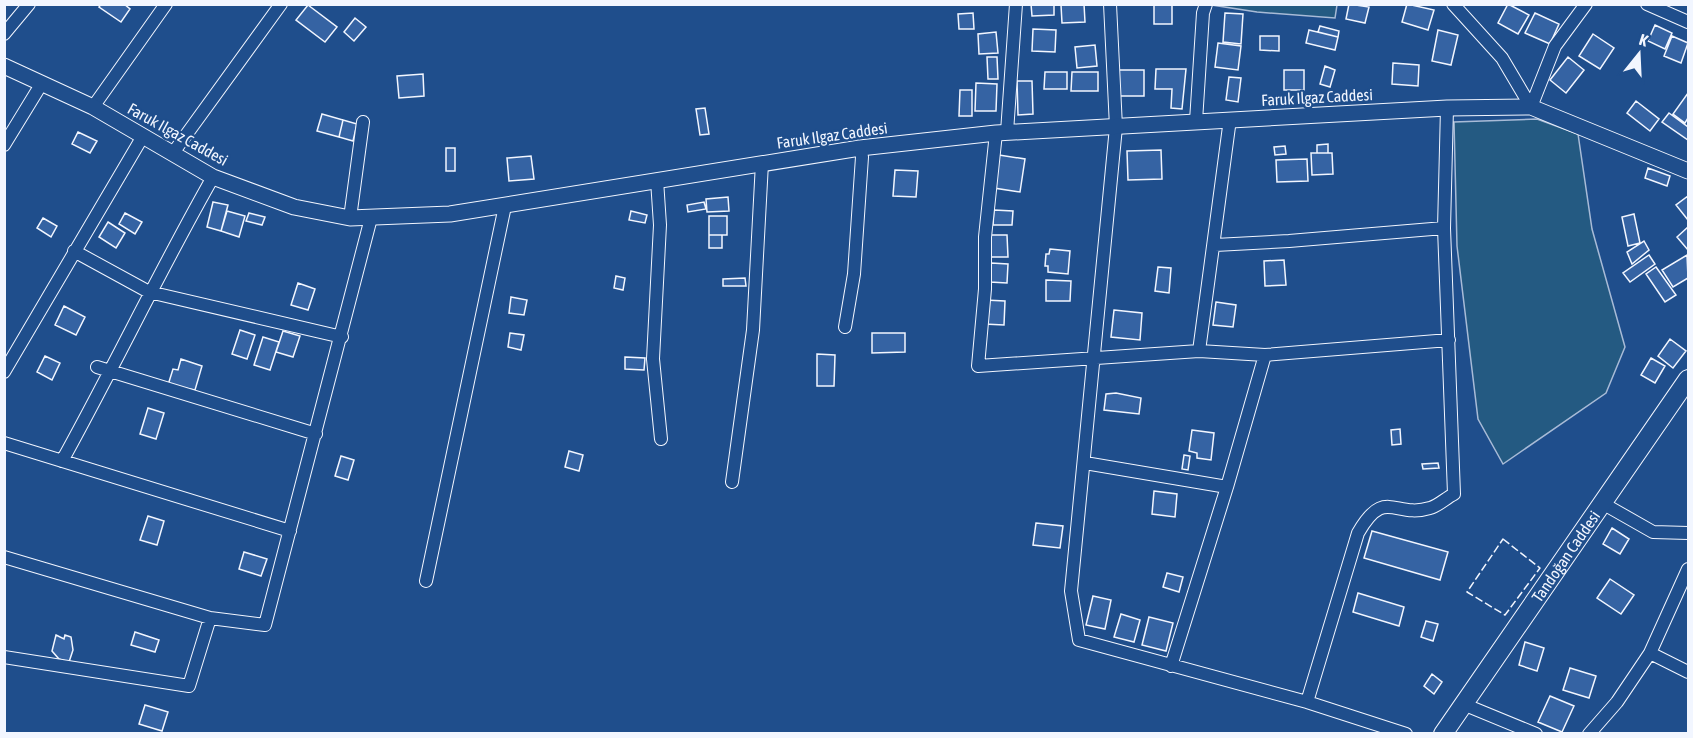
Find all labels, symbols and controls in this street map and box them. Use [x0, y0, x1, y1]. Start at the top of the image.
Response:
north arrow [1609, 24, 1669, 84]
text: K [1637, 30, 1650, 50]
street label: Faruk Ilgaz Caddesi [1261, 85, 1373, 110]
street label: Faruk Ilgaz Caddesi [124, 99, 231, 170]
street label: Faruk Ilgaz Caddesi [775, 118, 889, 153]
street label: Tandoğan Caddesi [1528, 507, 1603, 605]

